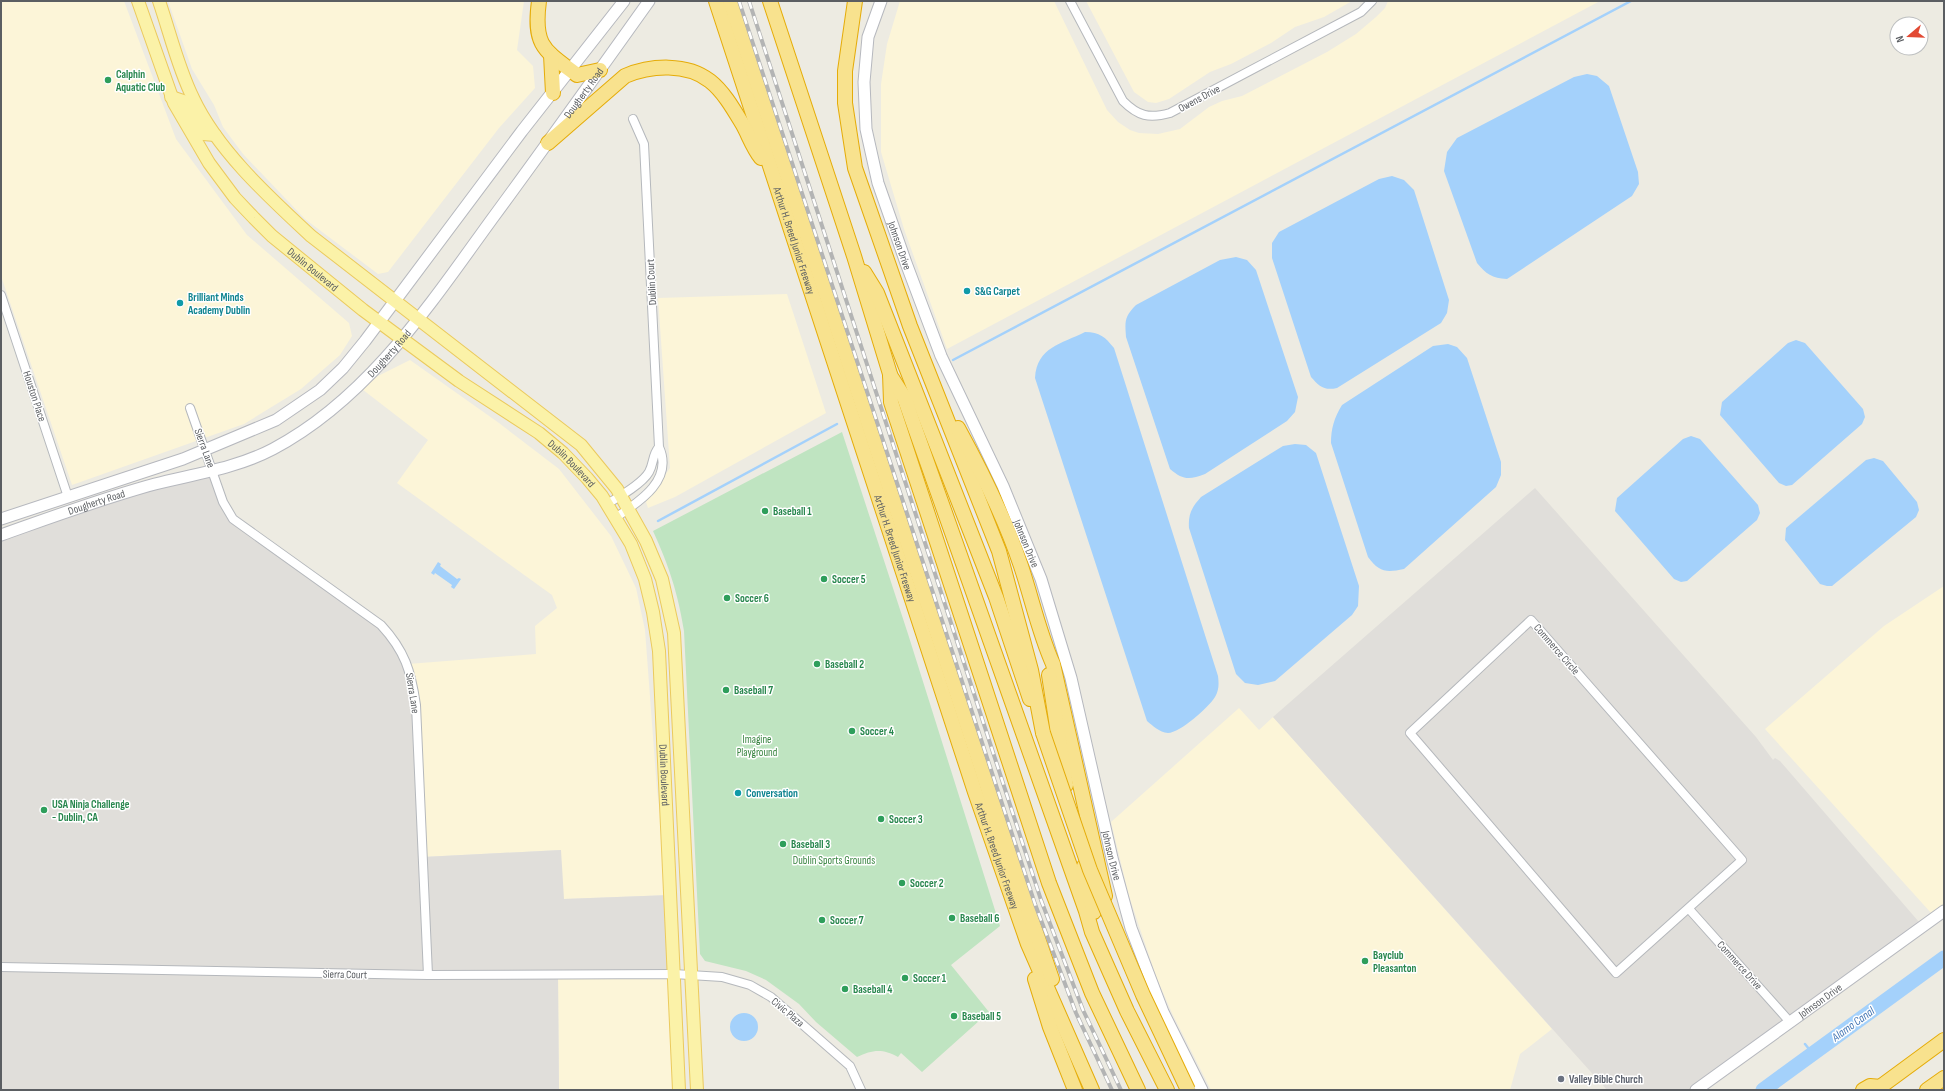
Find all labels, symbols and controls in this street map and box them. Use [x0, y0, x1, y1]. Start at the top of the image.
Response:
north arrow [1889, 16, 1929, 56]
text: N [1893, 34, 1907, 44]
street label: Dougherty Road [561, 65, 607, 121]
place label: Calphin Aquatic Club [115, 68, 165, 94]
marker: Calphin Aquatic Club [103, 75, 113, 85]
street label: Owens Drive [1176, 82, 1222, 115]
street label: Arthur H. Breed Junior Freeway [770, 184, 818, 297]
street label: Johnson Drive [885, 219, 914, 272]
street label: Dublin Boulevard [285, 245, 341, 294]
street label: Dublin Court [644, 258, 659, 305]
place label: S&G Carpet [975, 285, 1020, 298]
marker: S&G Carpet [962, 286, 972, 296]
place label: Brilliant Minds Academy Dublin [187, 291, 250, 317]
marker: Brilliant Minds Academy Dublin [175, 298, 185, 308]
street label: Dougherty Road [365, 327, 414, 380]
street label: Houston Place [20, 369, 49, 423]
street label: Sierra Lane [191, 427, 218, 470]
street label: Dublin Boulevard [545, 437, 598, 490]
street label: Dougherty Road [66, 487, 127, 518]
street label: Arthur H. Breed Junior Freeway [871, 492, 919, 604]
place label: Baseball 1 [773, 505, 812, 518]
marker: Baseball 1 [760, 506, 770, 516]
street label: Johnson Drive [1010, 517, 1042, 569]
place label: Soccer 5 [832, 573, 866, 586]
marker: Soccer 5 [819, 574, 829, 584]
place label: Soccer 6 [735, 592, 769, 605]
marker: Soccer 6 [722, 593, 732, 603]
street label: Commerce Circle [1531, 621, 1582, 677]
place label: Baseball 2 [825, 658, 864, 671]
marker: Baseball 2 [812, 659, 822, 669]
street label: Sierra Lane [403, 672, 422, 714]
place label: Baseball 7 [734, 684, 773, 697]
marker: Baseball 7 [721, 685, 731, 695]
place label: Soccer 4 [860, 725, 894, 738]
marker: Soccer 4 [847, 726, 857, 736]
park label: Imagine Playground [737, 733, 778, 759]
street label: Dublin Boulevard [656, 744, 672, 807]
place label: Conversation [746, 787, 798, 800]
marker: Conversation [733, 788, 743, 798]
place label: USA Ninja Challenge - Dublin, CA [52, 798, 130, 824]
street label: Arthur H. Breed Junior Freeway [972, 800, 1022, 912]
marker: USA Ninja Challenge - Dublin, CA [39, 805, 49, 815]
place label: Soccer 3 [889, 813, 923, 826]
marker: Soccer 3 [876, 814, 886, 824]
street label: Johnson Drive [1099, 829, 1124, 882]
place label: Baseball 3 [791, 838, 830, 851]
marker: Baseball 3 [778, 839, 788, 849]
park label: Dublin Sports Grounds [793, 854, 875, 867]
place label: Soccer 2 [910, 877, 944, 890]
marker: Soccer 2 [897, 878, 907, 888]
place label: Baseball 6 [960, 912, 999, 925]
marker: Baseball 6 [947, 913, 957, 923]
place label: Soccer 7 [830, 914, 864, 927]
marker: Soccer 7 [817, 915, 827, 925]
street label: Commerce Drive [1714, 938, 1765, 992]
place label: Bayclub Pleasanton [1373, 949, 1416, 975]
marker: Bayclub Pleasanton [1360, 956, 1370, 966]
street label: Sierra Court [323, 968, 368, 981]
place label: Soccer 1 [913, 972, 947, 985]
marker: Soccer 1 [900, 973, 910, 983]
street label: Johnson Drive [1795, 981, 1845, 1022]
place label: Baseball 4 [853, 983, 892, 996]
marker: Baseball 4 [840, 984, 850, 994]
street label: Civic Plaza [769, 995, 807, 1030]
water label: Alamo Canal [1828, 1003, 1878, 1045]
place label: Baseball 5 [962, 1010, 1001, 1023]
marker: Baseball 5 [949, 1011, 959, 1021]
place label: Valley Bible Church [1569, 1073, 1643, 1086]
marker: Valley Bible Church [1556, 1074, 1566, 1084]

